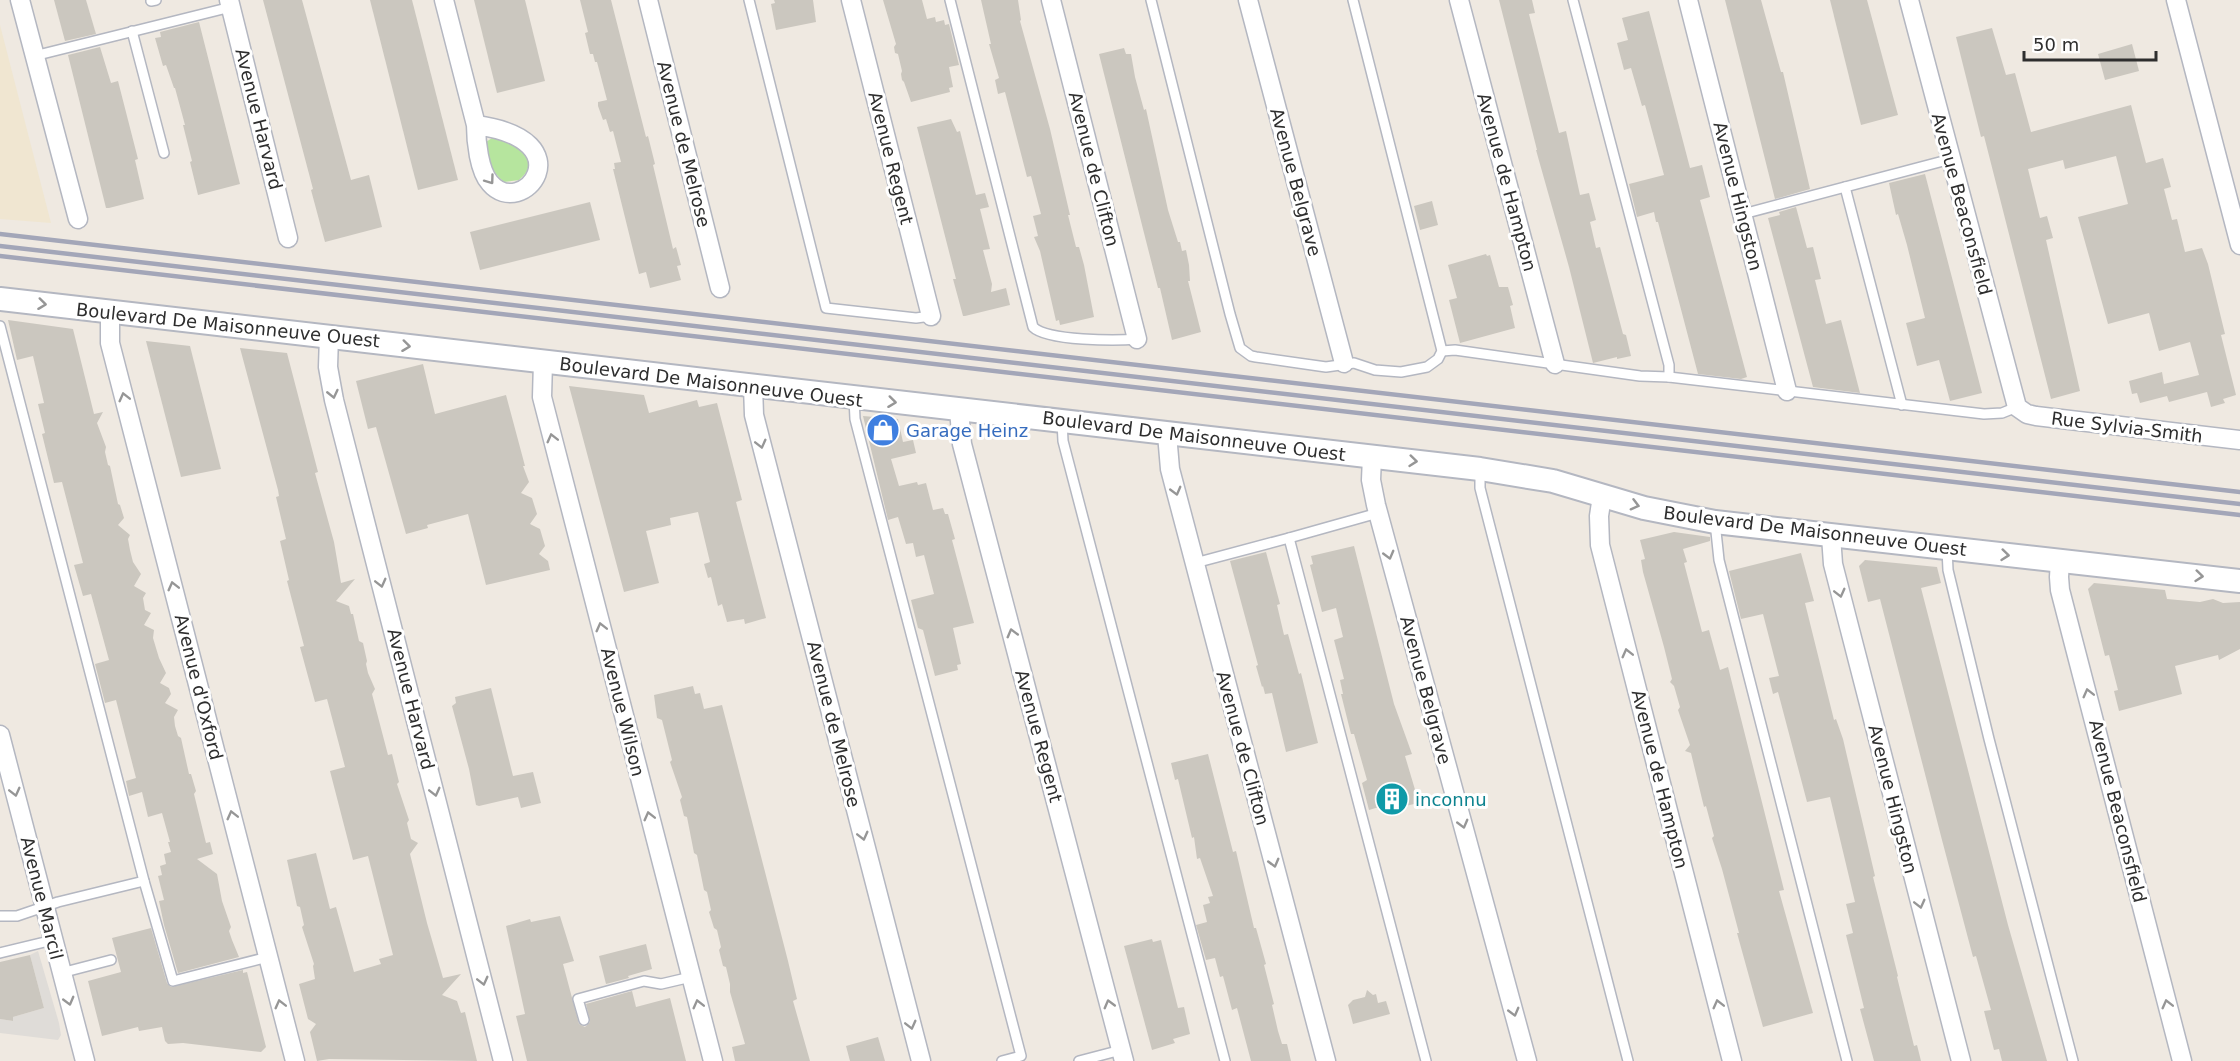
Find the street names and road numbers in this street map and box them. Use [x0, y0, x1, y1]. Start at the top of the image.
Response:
street label: Avenue Harvard [231, 46, 287, 192]
street label: Avenue de Melrose [653, 59, 715, 229]
street label: Avenue Regent [864, 89, 918, 227]
street label: Avenue de Clifton [1065, 89, 1123, 249]
street label: Avenue de Hampton [1473, 91, 1541, 273]
street label: Avenue Belgrave [1266, 106, 1326, 258]
street label: Avenue Beaconsfield [1928, 111, 1996, 297]
street label: Avenue Hingston [1709, 119, 1767, 273]
street label: Boulevard De Maisonneuve Ouest [75, 299, 381, 351]
street label: Boulevard De Maisonneuve Ouest [558, 353, 864, 411]
street label: Boulevard De Maisonneuve Ouest [1041, 407, 1347, 465]
street label: Rue Sylvia-Smith [2050, 407, 2204, 447]
street label: Boulevard De Maisonneuve Ouest [1662, 502, 1968, 560]
street label: Avenue d'Oxford [171, 612, 227, 762]
street label: Avenue Belgrave [1396, 614, 1456, 766]
street label: Avenue Harvard [383, 626, 439, 772]
street label: Avenue de Melrose [803, 639, 865, 809]
street label: Avenue Wilson [597, 646, 649, 778]
street label: Avenue Regent [1011, 667, 1067, 805]
street label: Avenue de Clifton [1212, 669, 1274, 827]
street label: Avenue de Hampton [1628, 687, 1692, 871]
street label: Avenue Beaconsfield [2085, 717, 2151, 905]
street label: Avenue Hingston [1864, 722, 1922, 876]
street label: Avenue Marcil [17, 834, 67, 962]

